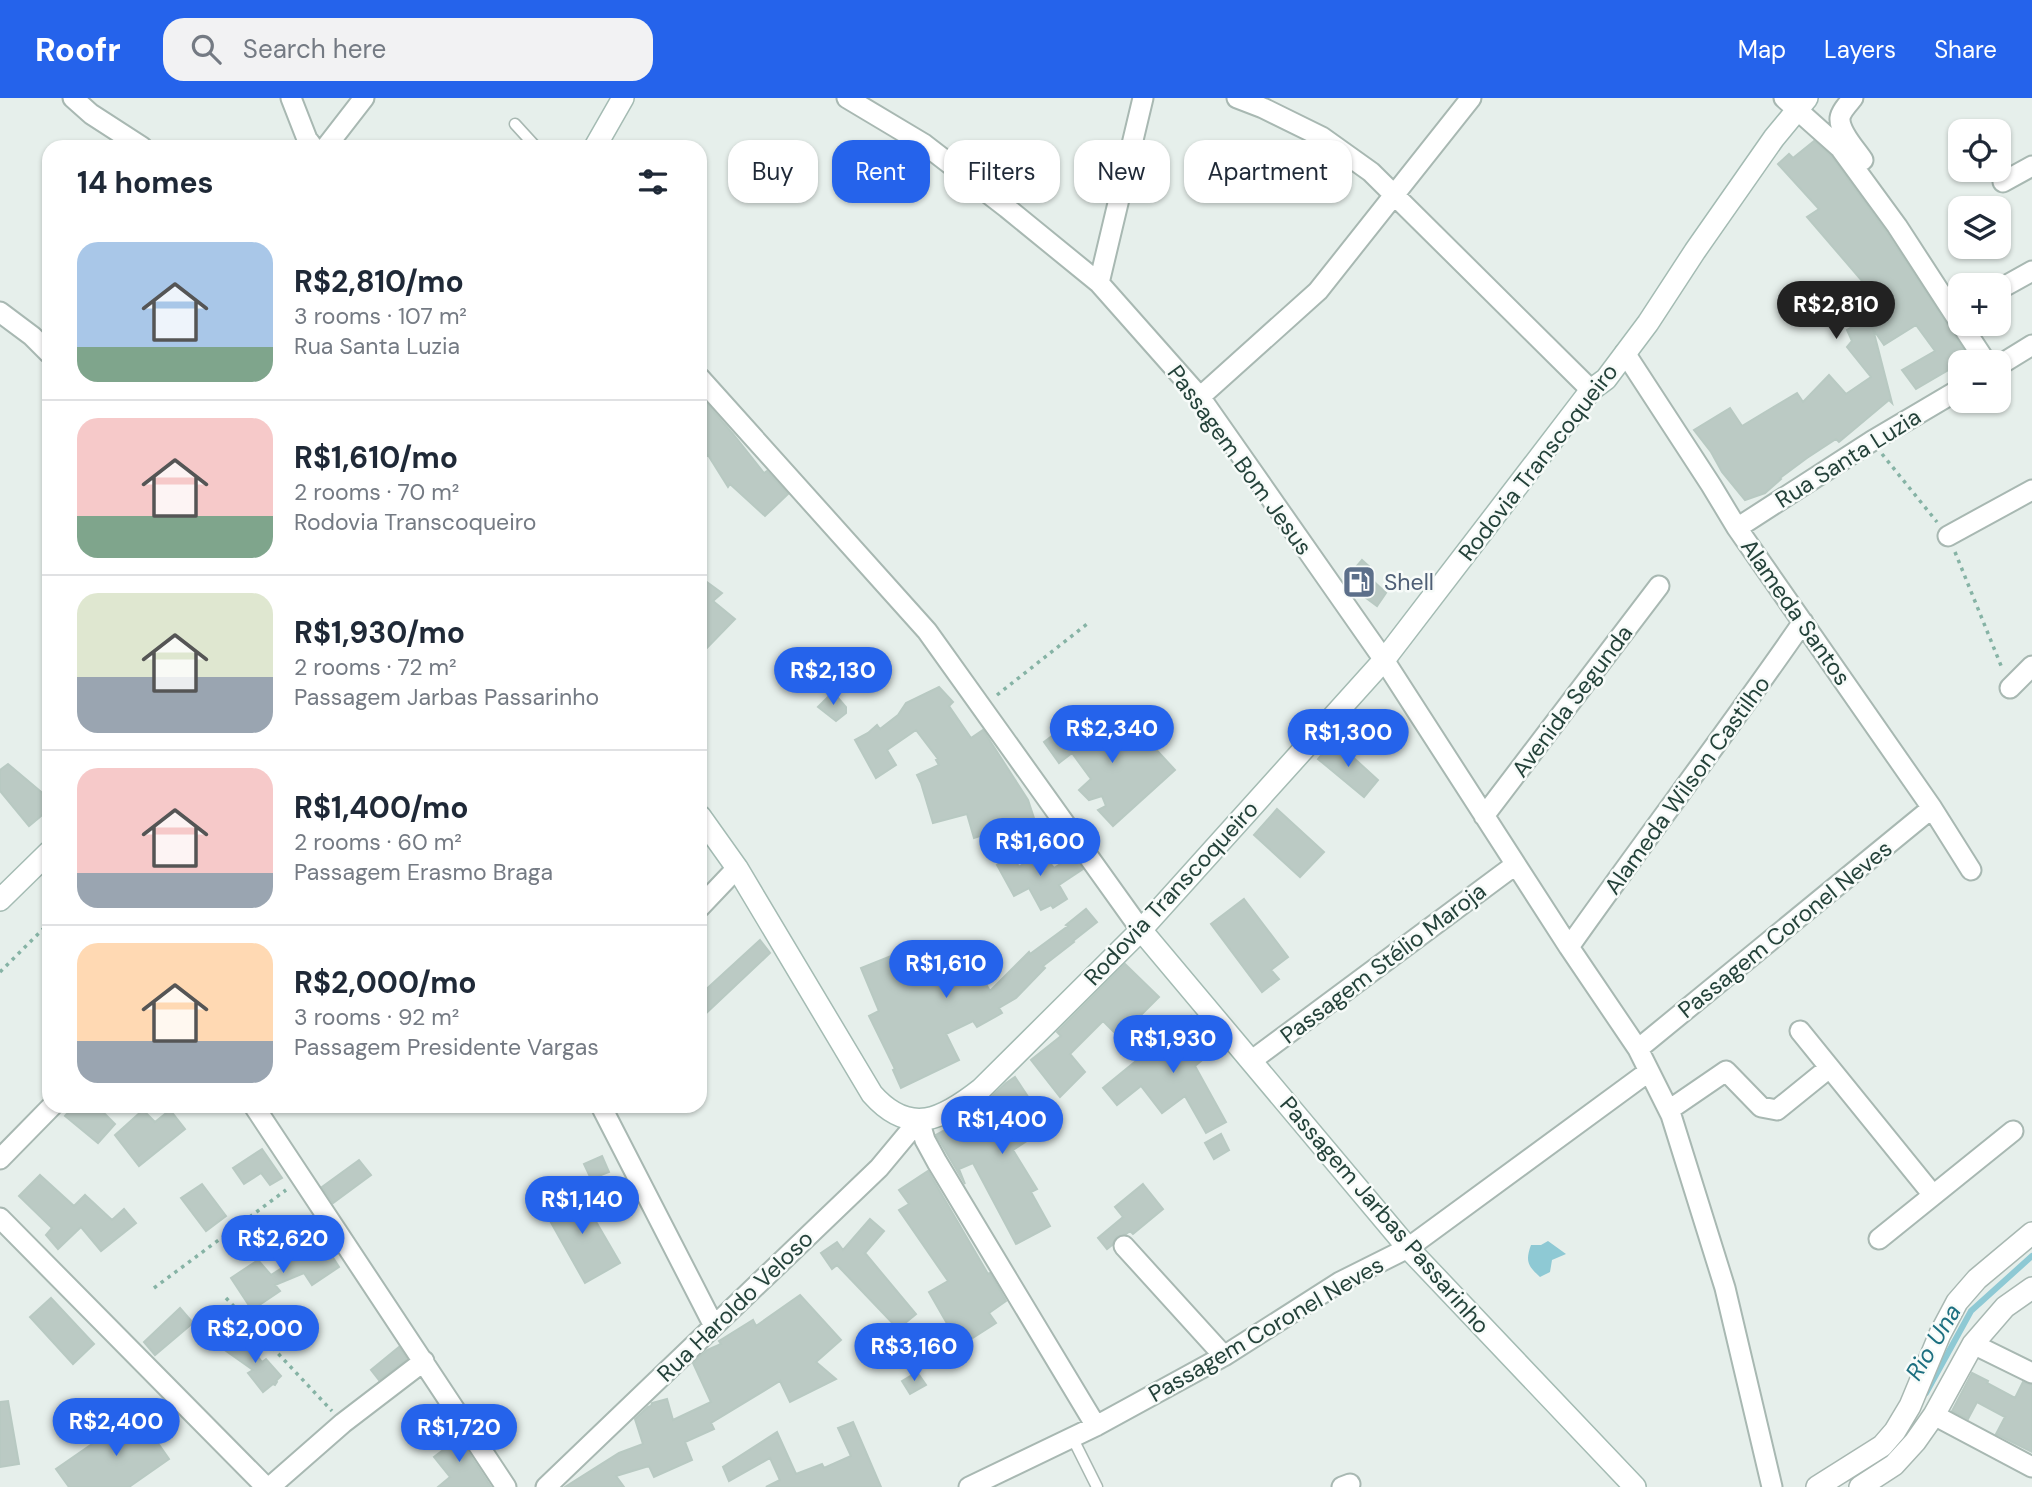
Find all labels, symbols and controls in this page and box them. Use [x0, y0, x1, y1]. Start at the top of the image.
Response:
search box [163, 18, 653, 81]
text: Roofr [35, 28, 121, 71]
icon: search [187, 30, 225, 68]
text: Search here [243, 32, 386, 66]
text: Map [1738, 34, 1786, 65]
text: Layers [1824, 34, 1896, 65]
text: Share [1934, 34, 1997, 65]
map controls [1948, 119, 2011, 413]
button: locate [1948, 119, 2011, 182]
chip: Buy [728, 140, 818, 203]
chip: Rent [832, 140, 930, 203]
chip: Filters [944, 140, 1060, 203]
chip: New [1074, 140, 1170, 203]
chip: Apartment [1184, 140, 1352, 203]
text: 14 homes [77, 163, 214, 202]
icon: filters [634, 163, 672, 201]
button: layers [1948, 196, 2011, 259]
text: R$2,810/mo [294, 262, 464, 301]
icon: home [133, 270, 217, 354]
button: + [1948, 273, 2011, 336]
pin: R$2,810 [1771, 282, 1901, 341]
text: R$2,810 [1793, 289, 1879, 319]
text: 3 rooms · 107 m² [294, 301, 467, 331]
text: Rua Santa Luzia [294, 331, 460, 361]
button: − [1948, 350, 2011, 413]
street label: Rodovia Transcoqueiro [1452, 357, 1624, 567]
street label: Passagem Bom Jesus [1161, 359, 1319, 561]
street label: Rua Santa Luzia [1770, 401, 1926, 515]
text: R$1,610/mo [294, 438, 458, 477]
icon: home [133, 446, 217, 530]
text: 2 rooms · 70 m² [294, 477, 459, 507]
text: Rodovia Transcoqueiro [294, 507, 536, 537]
street label: Alameda Santos [1734, 533, 1858, 691]
fuel station icon: Shell [1340, 563, 1378, 601]
place label: Shell [1384, 567, 1434, 597]
text: R$1,930/mo [294, 613, 465, 652]
street label: Avenida Segunda [1505, 619, 1639, 783]
icon: home [133, 621, 217, 705]
pin: R$2,130 [768, 648, 898, 707]
text: 2 rooms · 72 m² [294, 652, 457, 682]
text: R$2,130 [790, 655, 876, 685]
street label: Alameda Wilson Castilho [1597, 670, 1777, 900]
text: Passagem Jarbas Passarinho [294, 682, 599, 712]
pin: R$2,340 [1047, 706, 1177, 765]
pin: R$1,300 [1283, 710, 1413, 769]
text: R$2,340 [1066, 713, 1158, 743]
text: R$1,300 [1304, 717, 1392, 747]
text: R$1,400/mo [294, 788, 469, 827]
street label: Rodovia Transcoqueiro [1077, 794, 1265, 992]
icon: home [133, 796, 217, 880]
pin: R$1,600 [975, 818, 1105, 878]
text: R$1,600 [995, 826, 1085, 856]
text: 2 rooms · 60 m² [294, 827, 462, 857]
street label: Passagem Coronel Neves [1672, 833, 1898, 1025]
text: Passagem Erasmo Braga [294, 857, 553, 887]
street label: Passagem Stélio Maroja [1274, 876, 1492, 1050]
pin: R$1,610 [881, 940, 1011, 1000]
text: R$1,610 [905, 948, 987, 978]
text: R$2,000/mo [294, 963, 477, 1002]
icon: home [133, 971, 217, 1055]
text: 3 rooms · 92 m² [294, 1002, 459, 1032]
pin: R$1,930 [1108, 1016, 1238, 1075]
text: R$1,930 [1130, 1023, 1216, 1053]
text: Passagem Presidente Vargas [294, 1032, 599, 1062]
street label: Passagem Jarbas Passarinho [1274, 1090, 1496, 1340]
pin: R$1,400 [937, 1096, 1067, 1156]
text: R$1,400 [957, 1104, 1047, 1134]
pin: R$1,140 [517, 1176, 647, 1236]
text: R$1,140 [541, 1184, 623, 1214]
pin: R$2,620 [218, 1216, 348, 1275]
text: R$2,620 [237, 1223, 329, 1253]
street label: Rua Haroldo Veloso [651, 1224, 819, 1388]
street label: Passagem Coronel Neves [1143, 1249, 1389, 1409]
water label: Rio Una [1898, 1298, 1968, 1386]
pin: R$2,000 [190, 1306, 320, 1365]
text: R$2,000 [207, 1313, 303, 1343]
pin: R$3,160 [849, 1324, 979, 1383]
text: R$3,160 [870, 1331, 958, 1361]
pin: R$2,400 [51, 1398, 181, 1458]
pin: R$1,720 [394, 1404, 524, 1464]
text: R$2,400 [69, 1406, 163, 1436]
text: R$1,720 [417, 1412, 501, 1442]

